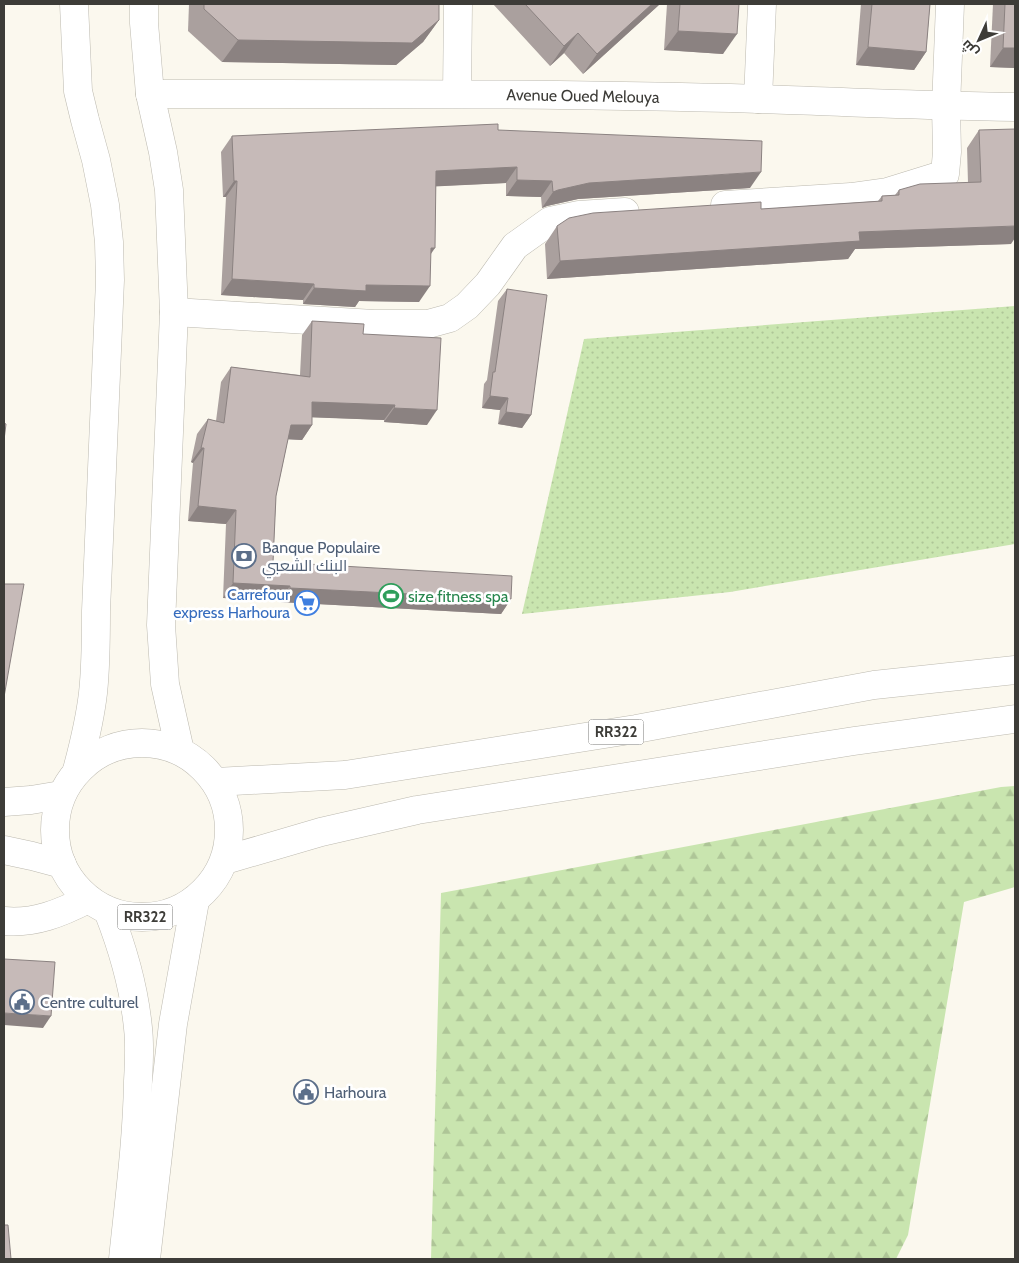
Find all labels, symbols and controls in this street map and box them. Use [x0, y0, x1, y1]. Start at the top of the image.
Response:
north arrow [954, 15, 1004, 65]
text: ش [957, 36, 982, 62]
street label: Avenue Oued Melouya [506, 85, 660, 107]
place label: Banque Populaire البنك الشعبي [262, 538, 380, 579]
bank icon: Banque Populaire البنك الشعبي [231, 543, 257, 569]
sports icon: size fitness spa [378, 583, 404, 609]
place label: Carrefour express Harhoura [173, 585, 291, 622]
place label: size fitness spa [408, 587, 509, 606]
supermarket icon: Carrefour express Harhoura [294, 590, 320, 616]
road number: RR322 [588, 720, 644, 744]
road number: RR322 [118, 904, 172, 930]
public building icon: Centre culturel [9, 989, 35, 1015]
place label: Centre culturel [40, 993, 139, 1012]
public building icon: Harhoura [293, 1079, 319, 1105]
place label: Harhoura [324, 1083, 387, 1102]

